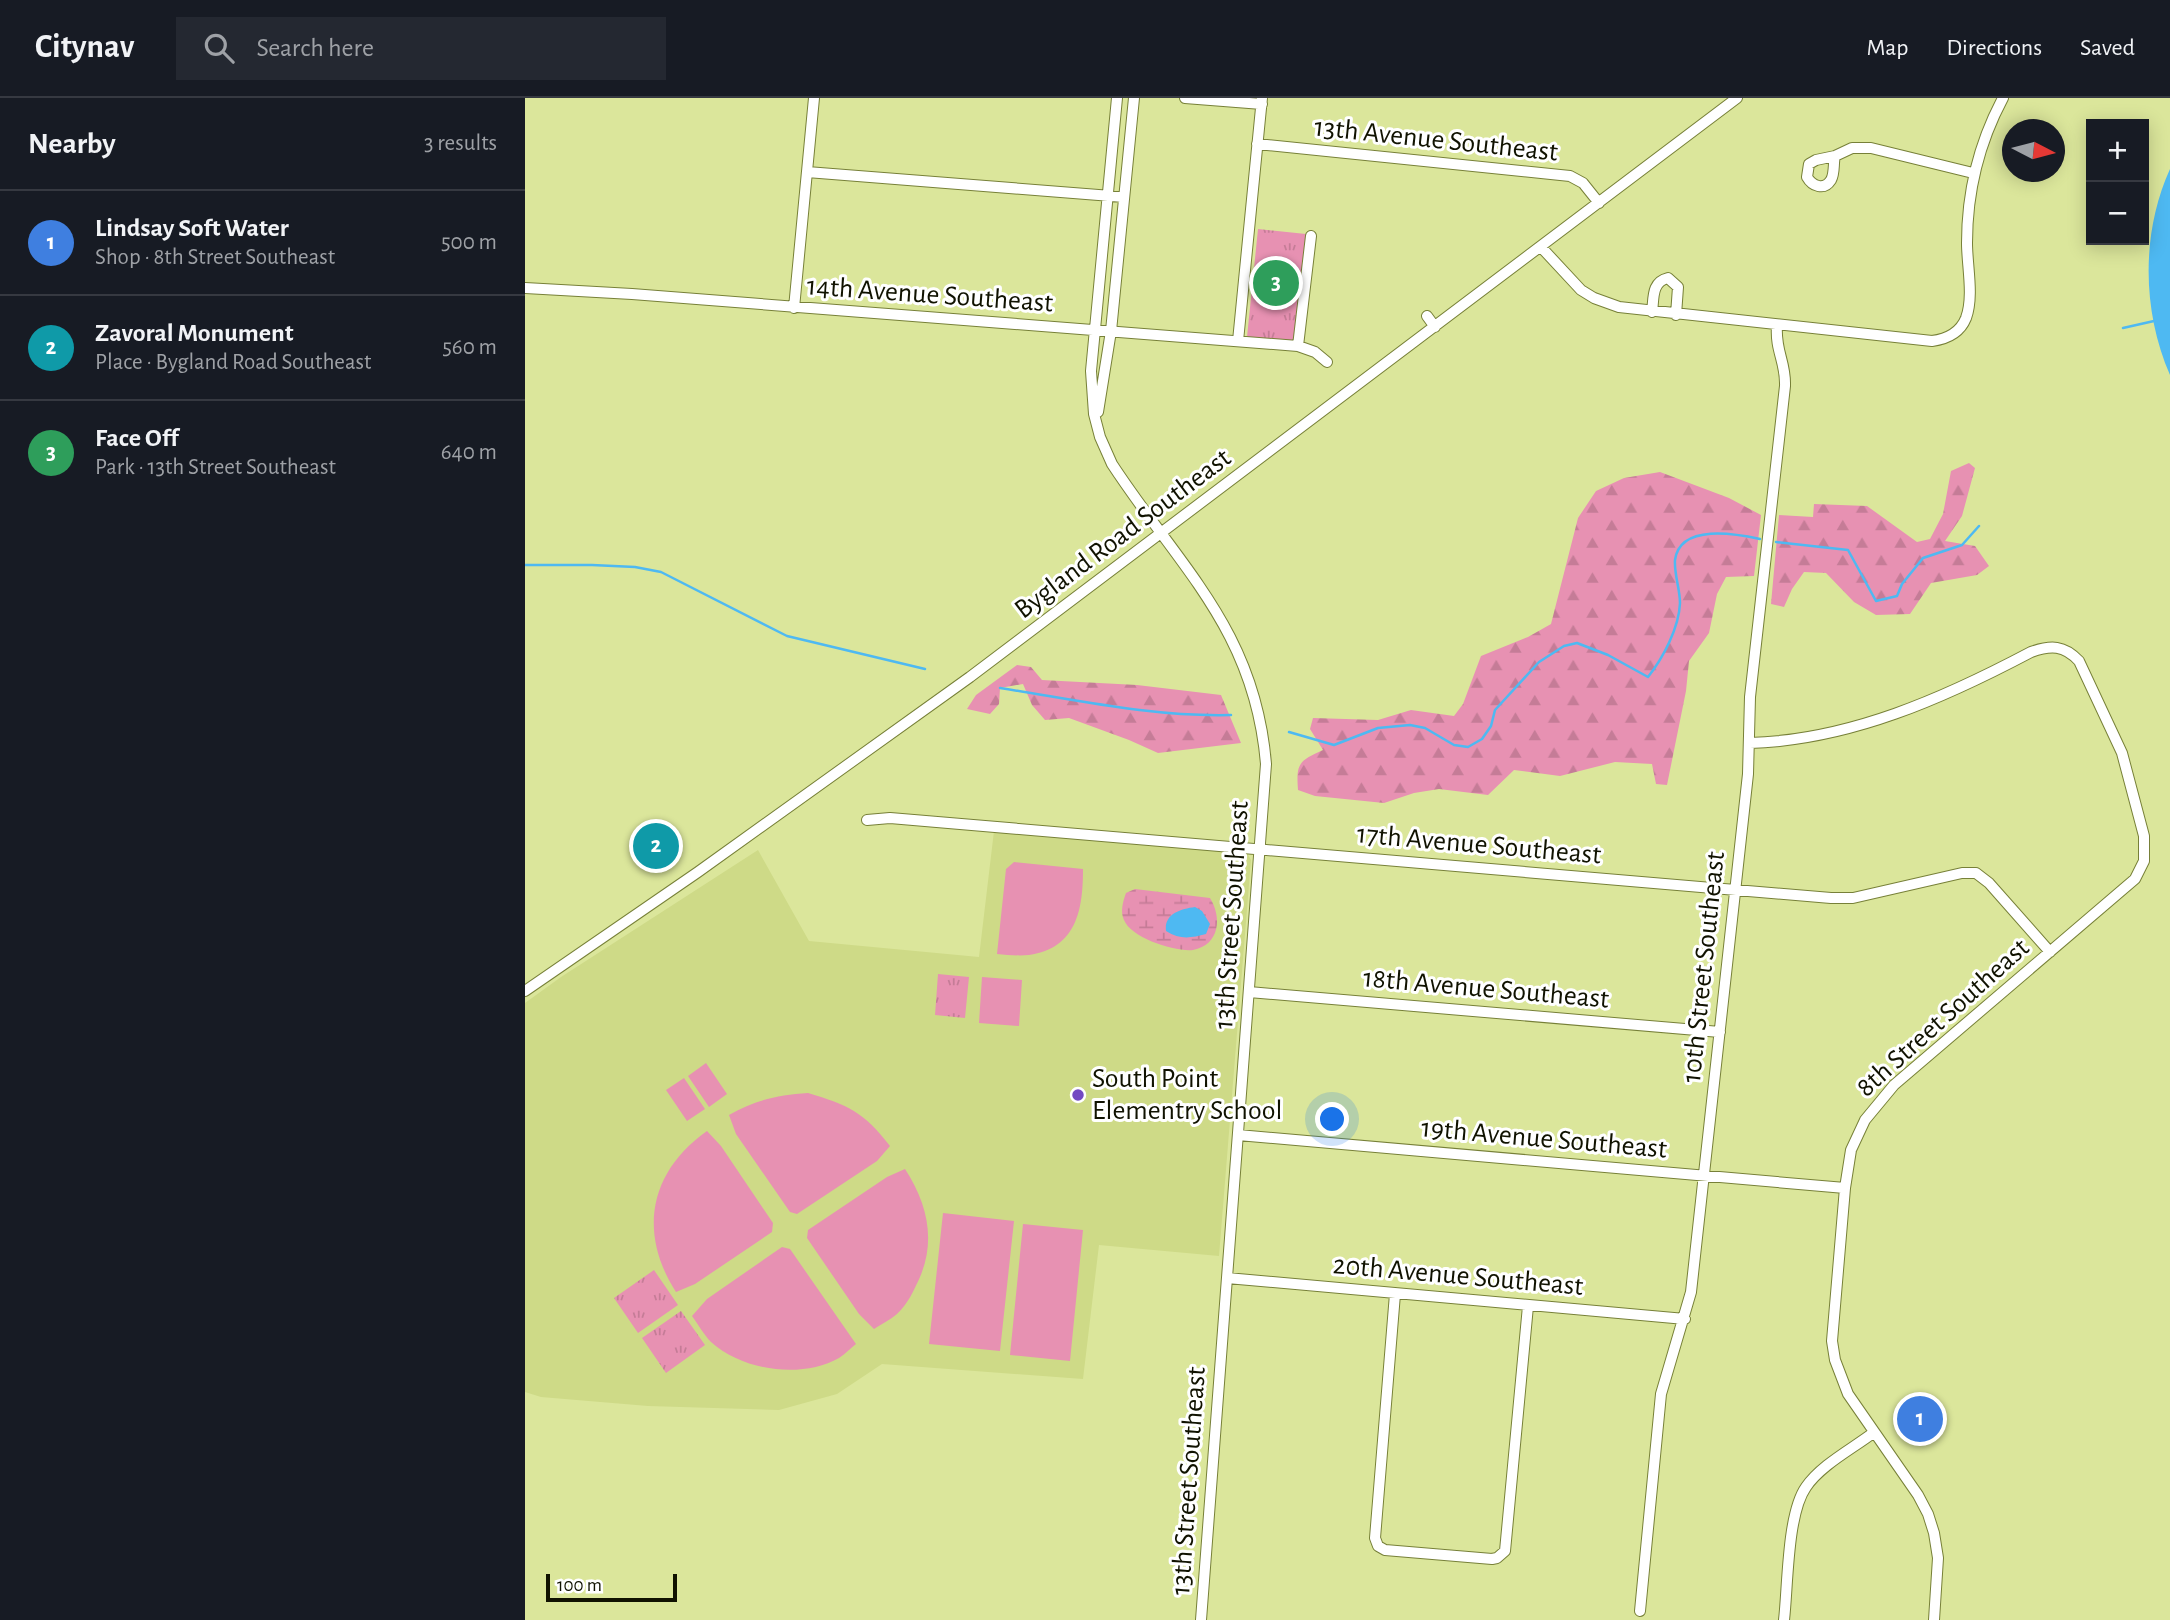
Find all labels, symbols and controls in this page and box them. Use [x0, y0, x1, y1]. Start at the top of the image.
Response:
search box [176, 17, 666, 80]
icon: search [200, 29, 238, 67]
text: Citynav [35, 31, 134, 64]
text: Search here [256, 35, 374, 61]
text: Map [1866, 36, 1908, 60]
text: Directions [1946, 36, 2042, 60]
text: Saved [2080, 36, 2135, 60]
street label: 13th Avenue Southeast [1313, 113, 1559, 167]
north arrow [2002, 119, 2065, 182]
map controls [2086, 119, 2149, 245]
button: + [2086, 119, 2149, 182]
text: Nearby [28, 129, 116, 159]
text: 3 results [424, 132, 497, 155]
button: − [2086, 182, 2149, 245]
text: Lindsay Soft Water [95, 215, 289, 241]
text: 1 [47, 231, 55, 254]
text: 500 m [441, 231, 497, 254]
text: Shop · 8th Street Southeast [95, 246, 335, 269]
pin: 3 [1253, 257, 1299, 309]
street label: 14th Avenue Southeast [806, 272, 1054, 318]
text: Zavoral Monument [95, 320, 294, 346]
text: 2 [46, 336, 56, 359]
text: 560 m [442, 336, 497, 359]
text: Place · Bygland Road Southeast [95, 351, 371, 374]
text: Face Off [95, 425, 179, 451]
text: 3 [46, 441, 56, 464]
text: 640 m [441, 441, 497, 464]
street label: Bygland Road Southeast [1010, 444, 1236, 624]
text: Park · 13th Street Southeast [95, 456, 336, 479]
street label: 13th Street Southeast [1210, 800, 1254, 1030]
pin: 2 [633, 820, 679, 872]
street label: 17th Avenue Southeast [1356, 820, 1602, 870]
street label: 10th Street Southeast [1678, 850, 1730, 1084]
street label: 8th Street Southeast [1851, 934, 2035, 1102]
street label: 18th Avenue Southeast [1362, 964, 1610, 1014]
place label: South Point Elementry School [1092, 1065, 1282, 1125]
marker: South Point Elementry School [1070, 1087, 1086, 1103]
your location [1315, 1102, 1349, 1136]
street label: 19th Avenue Southeast [1420, 1114, 1668, 1164]
street label: 20th Avenue Southeast [1332, 1251, 1584, 1301]
street label: 13th Street Southeast [1167, 1366, 1211, 1596]
pin: 1 [1897, 1393, 1943, 1445]
scale bar [546, 1571, 677, 1603]
text: 100 m [557, 1576, 602, 1595]

